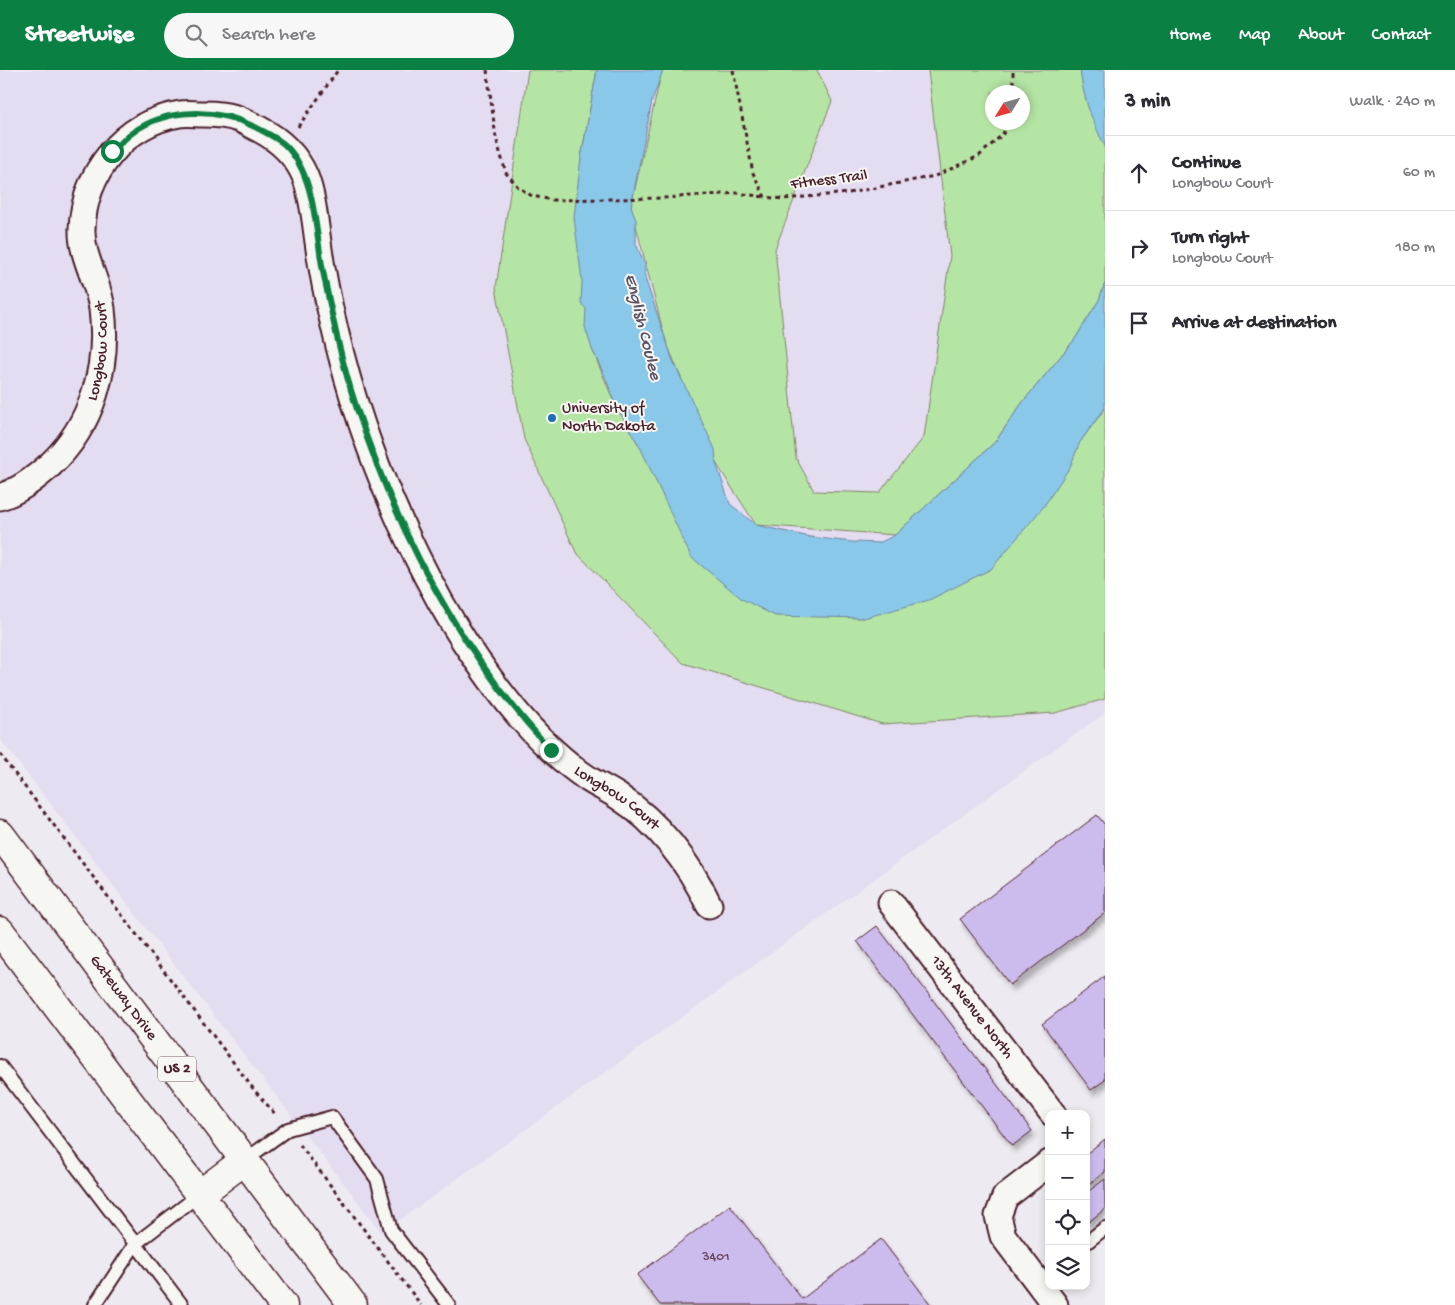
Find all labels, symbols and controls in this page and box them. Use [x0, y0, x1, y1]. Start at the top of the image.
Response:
search box [164, 13, 514, 58]
text: Streetwise [25, 21, 134, 50]
icon: search [182, 21, 210, 49]
text: Search here [222, 24, 316, 47]
text: Home [1169, 25, 1211, 46]
text: Map [1239, 25, 1270, 46]
text: About [1298, 25, 1344, 46]
text: Contact [1372, 25, 1430, 46]
north arrow [985, 85, 1030, 130]
text: 3 min [1125, 90, 1170, 115]
text: Walk · 240 m [1350, 93, 1435, 112]
route start [101, 140, 124, 163]
text: Continue [1172, 152, 1241, 175]
icon: ahead [1125, 159, 1153, 187]
text: 60 m [1403, 164, 1435, 183]
street label: Fitness Trail [788, 167, 869, 195]
text: Longbow Court [1172, 175, 1272, 194]
text: Turn right [1172, 227, 1248, 250]
icon: right [1125, 234, 1153, 262]
text: 180 m [1396, 239, 1435, 258]
text: Longbow Court [1172, 250, 1272, 269]
water label: English Coulee [619, 272, 665, 383]
street label: Longbow Court [83, 298, 113, 404]
icon: arrive [1125, 309, 1153, 337]
text: Arrive at destination [1172, 312, 1336, 335]
place label: University of North Dakota [562, 400, 657, 437]
marker: University of North Dakota [546, 412, 558, 424]
route end [540, 739, 563, 762]
street label: Longbow Court [570, 762, 664, 836]
street label: 13th Avenue North [925, 951, 1017, 1063]
street label: Gateway Drive [85, 952, 161, 1045]
road number: US 2 [158, 1056, 196, 1082]
map controls [1045, 1110, 1090, 1290]
button: + [1045, 1110, 1090, 1155]
button: − [1045, 1155, 1090, 1200]
button: locate [1045, 1200, 1090, 1245]
button: layers [1045, 1245, 1090, 1290]
house number: 3401 [701, 1249, 730, 1266]

